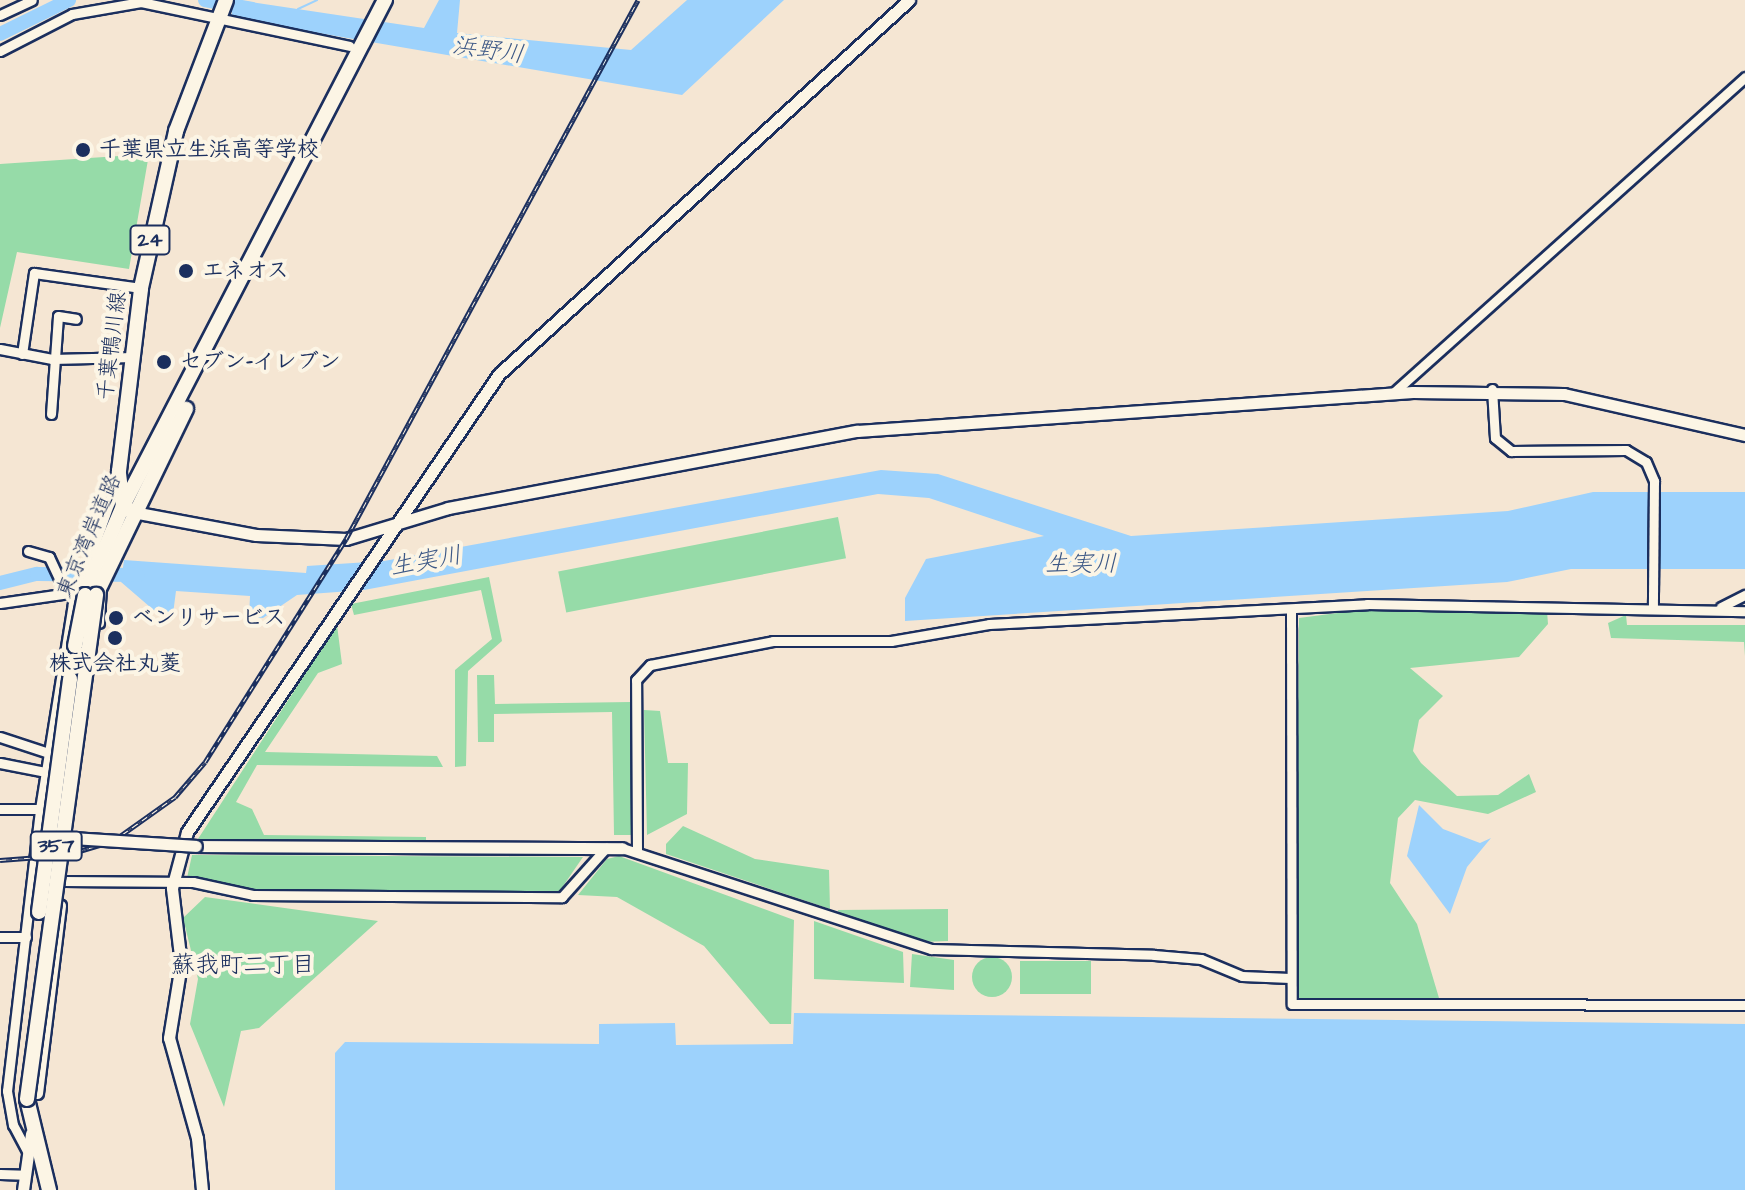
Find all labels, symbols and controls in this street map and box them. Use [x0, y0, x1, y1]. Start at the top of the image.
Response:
water label: 浜野川 [450, 32, 526, 70]
place label: 千葉県立生浜高等学校 [99, 137, 319, 163]
marker: 千葉県立生浜高等学校 [74, 141, 92, 159]
road number: 24 [128, 224, 172, 256]
place label: エネオス [202, 258, 290, 284]
marker: エネオス [177, 262, 195, 280]
street label: 千葉鴨川線 [92, 290, 132, 402]
place label: セブン-イレブン [180, 349, 341, 375]
marker: セブン-イレブン [155, 353, 173, 371]
street label: 東京湾岸道路 [51, 470, 127, 602]
water label: 生実川 [388, 542, 464, 582]
water label: 生実川 [1045, 551, 1117, 579]
place label: ベンリサービス [132, 605, 286, 631]
marker: ベンリサービス [107, 609, 125, 627]
marker: 株式会社丸菱 [106, 629, 124, 647]
place label: 株式会社丸菱 [49, 651, 181, 677]
road number: 357 [28, 830, 84, 862]
district label: 蘇我町二丁目 [171, 952, 315, 980]

